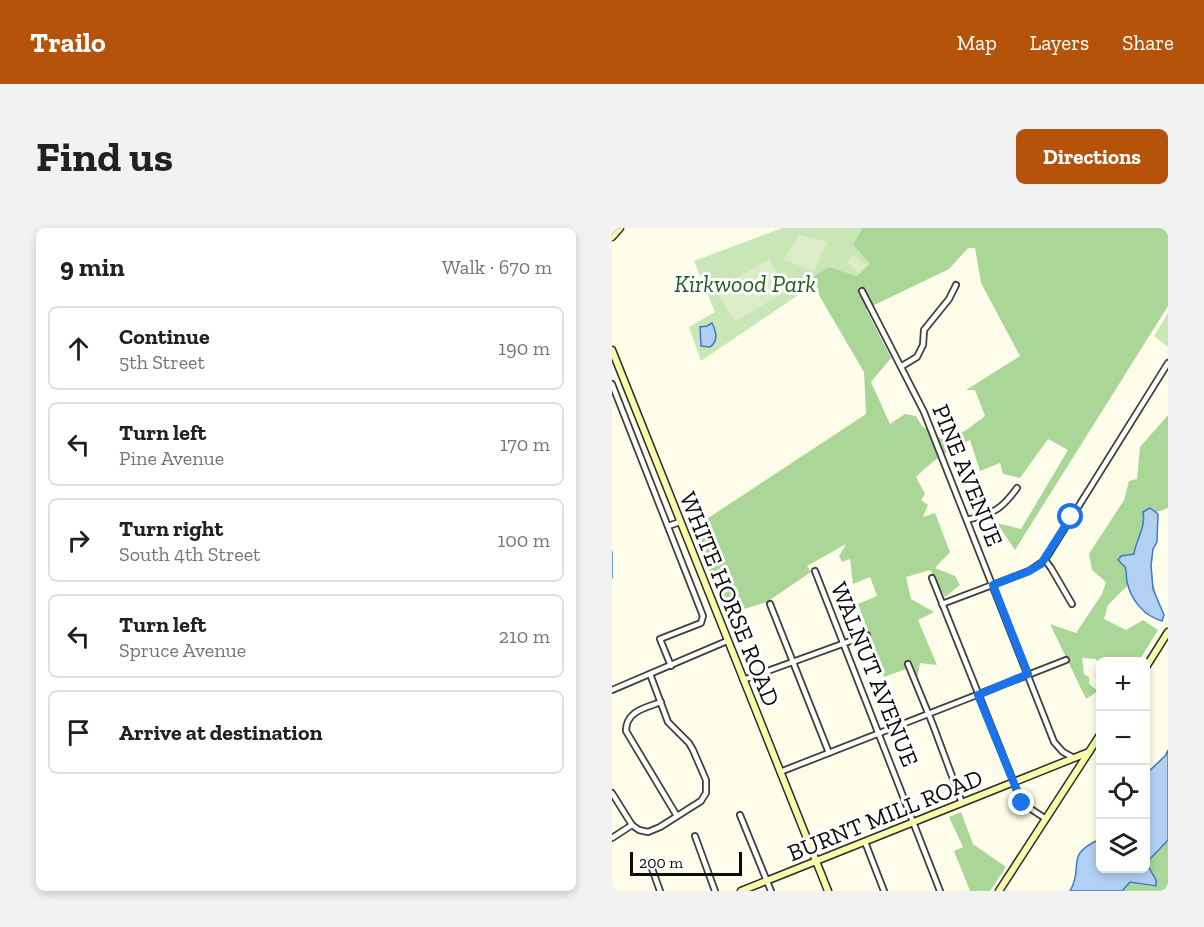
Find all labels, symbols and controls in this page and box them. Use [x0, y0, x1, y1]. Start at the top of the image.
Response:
text: Trailo [30, 26, 106, 59]
text: Map [957, 30, 997, 55]
text: Layers [1030, 30, 1089, 55]
text: Share [1122, 30, 1174, 55]
button: Directions [1016, 129, 1168, 184]
text: Find us [36, 131, 173, 182]
text: 9 min [60, 251, 125, 283]
text: Walk · 670 m [442, 255, 552, 279]
park label: Kirkwood Park [674, 269, 816, 298]
text: Continue [119, 323, 210, 350]
icon: ahead [62, 332, 95, 365]
text: 190 m [498, 336, 550, 360]
text: 5th Street [119, 350, 205, 374]
street label: PINE AVENUE [926, 400, 1010, 550]
text: Turn left [119, 419, 206, 446]
icon: left [62, 428, 95, 461]
text: 170 m [500, 432, 550, 456]
text: Pine Avenue [119, 446, 224, 470]
street label: WHITE HORSE ROAD [674, 488, 786, 710]
route start [1057, 503, 1083, 529]
text: Turn right [119, 515, 223, 542]
icon: right [62, 524, 95, 557]
text: 100 m [497, 528, 550, 552]
text: South 4th Street [119, 542, 261, 566]
street label: WALNUT AVENUE [825, 578, 925, 770]
text: Turn left [119, 611, 206, 638]
icon: left [62, 620, 95, 653]
text: 210 m [499, 624, 550, 648]
text: Spruce Avenue [119, 638, 246, 662]
map controls [1096, 657, 1150, 873]
button: + [1096, 657, 1150, 711]
button: − [1096, 711, 1150, 765]
icon: arrive [62, 716, 95, 749]
text: Arrive at destination [119, 719, 322, 746]
street label: BURNT MILL ROAD [783, 763, 987, 867]
button: locate [1096, 765, 1150, 819]
route end [1008, 789, 1034, 815]
button: layers [1096, 819, 1150, 873]
scale bar [630, 849, 742, 876]
text: 200 m [639, 853, 683, 872]

